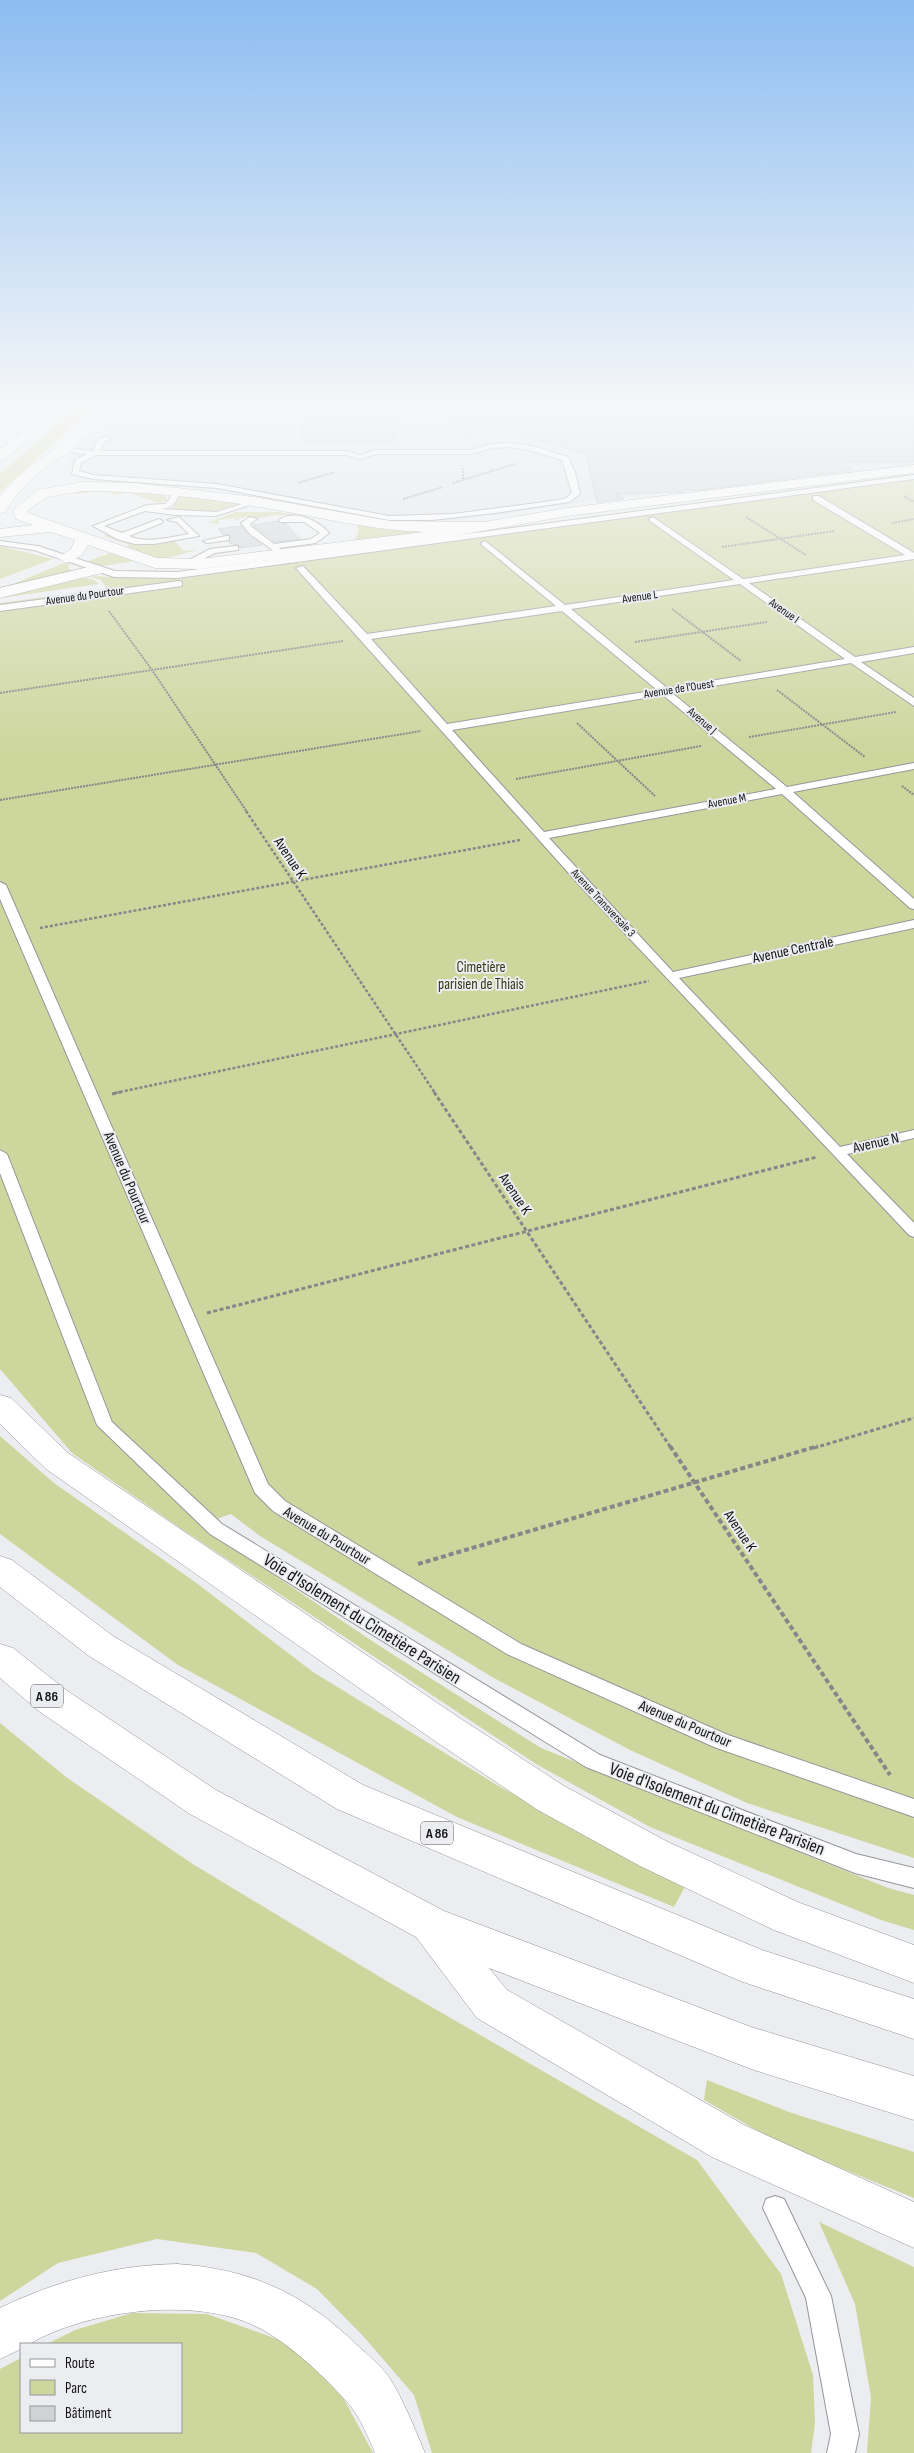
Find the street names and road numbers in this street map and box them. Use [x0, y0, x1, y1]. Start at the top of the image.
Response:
street label: Avenue du Pourtour [44, 583, 126, 609]
street label: Avenue L [620, 587, 659, 607]
street label: Avenue I [765, 595, 802, 627]
street label: Avenue de l'Ouest [642, 676, 715, 702]
street label: Avenue J [683, 704, 720, 738]
street label: Avenue M [706, 790, 747, 812]
street label: Avenue K [269, 833, 311, 882]
street label: Avenue Transversale 3 [567, 865, 639, 940]
street label: Avenue Centrale [750, 932, 835, 968]
street label: Avenue du Pourtour [99, 1128, 155, 1228]
street label: Avenue N [850, 1128, 901, 1158]
street label: Avenue K [494, 1169, 536, 1218]
street label: Avenue du Pourtour [279, 1502, 375, 1570]
street label: Avenue K [719, 1506, 761, 1555]
street label: Voie d'Isolement du Cimetière Parisien [259, 1549, 465, 1689]
road number: A 86 [31, 1684, 63, 1708]
street label: Avenue du Pourtour [635, 1696, 735, 1752]
street label: Voie d'Isolement du Cimetière Parisien [606, 1758, 828, 1860]
road number: A 86 [421, 1822, 453, 1845]

